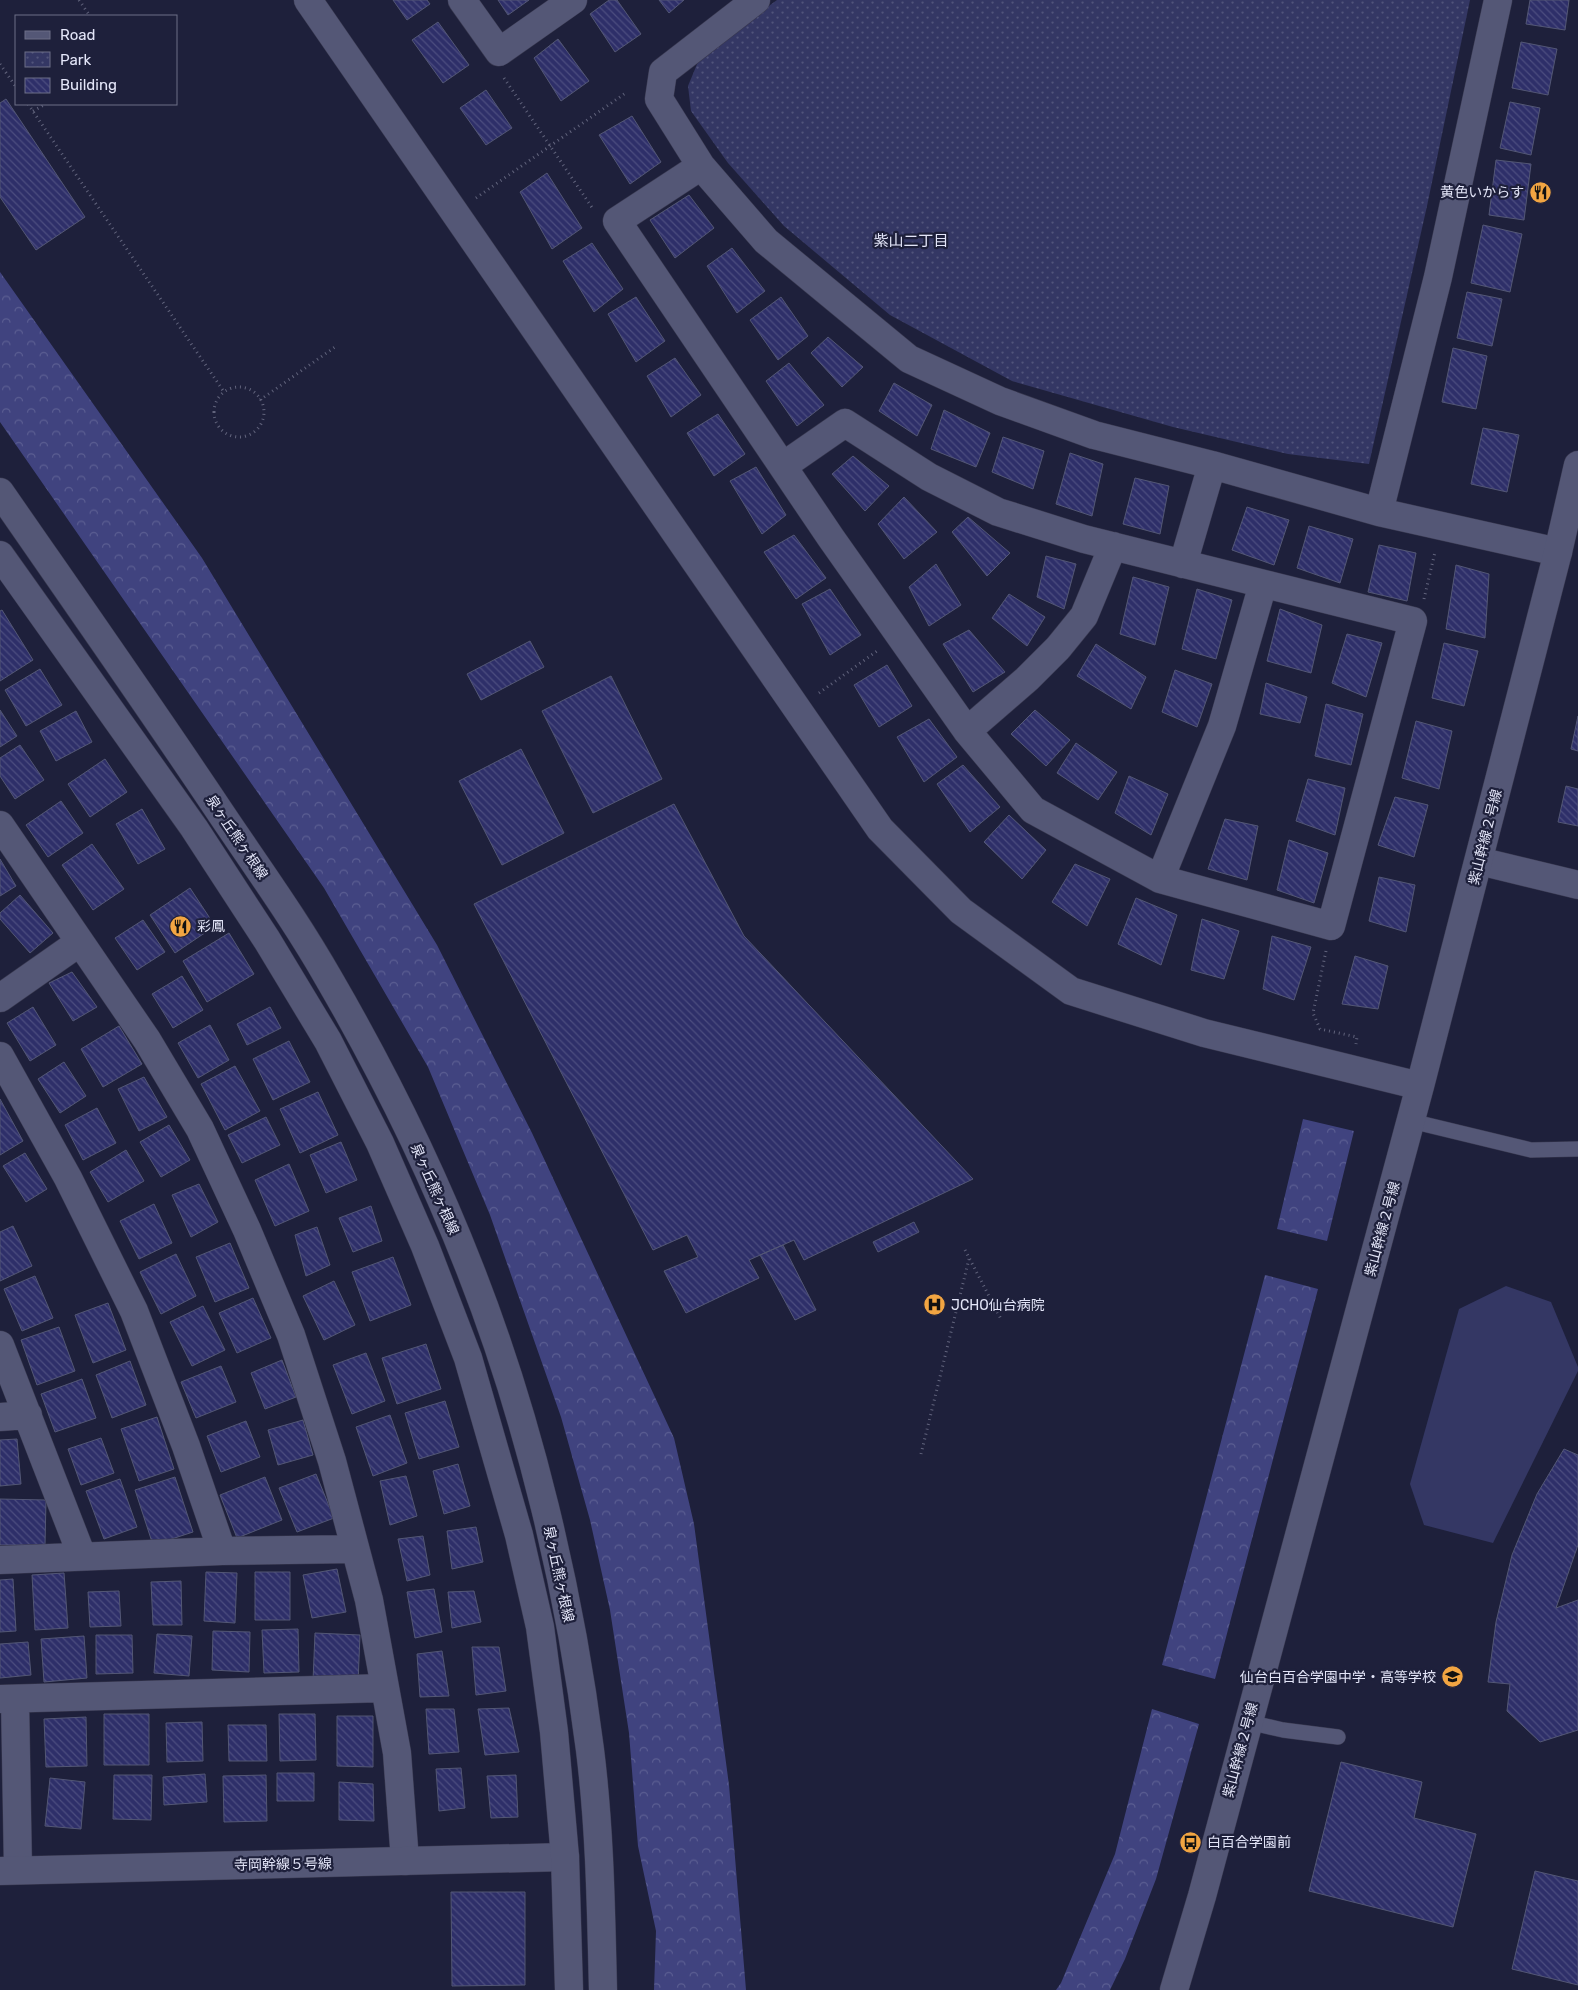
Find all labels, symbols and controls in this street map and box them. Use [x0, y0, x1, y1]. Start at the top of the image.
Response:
legend [15, 15, 178, 105]
text: Road [60, 26, 96, 44]
text: Park [60, 51, 91, 69]
text: Building [60, 76, 117, 94]
restaurant icon: 黄色いからす [1528, 180, 1552, 204]
place label: 黄色いからす [1440, 184, 1524, 201]
district label: 紫山二丁目 [873, 232, 949, 250]
street label: 紫山幹線２号線 [1465, 788, 1506, 887]
street label: 泉ヶ丘熊ヶ根線 [202, 792, 271, 883]
restaurant icon: 彩鳳 [169, 914, 193, 938]
place label: 彩鳳 [197, 918, 225, 935]
street label: 泉ヶ丘熊ヶ根線 [407, 1141, 462, 1237]
street label: 紫山幹線２号線 [1362, 1180, 1403, 1279]
hospital icon: JCHO仙台病院 [923, 1293, 947, 1317]
place label: JCHO仙台病院 [951, 1297, 1045, 1314]
street label: 泉ヶ丘熊ヶ根線 [540, 1524, 577, 1624]
school or university icon: 仙台白百合学園中学・高等学校 [1440, 1665, 1464, 1689]
place label: 仙台白百合学園中学・高等学校 [1240, 1669, 1436, 1686]
street label: 紫山幹線２号線 [1220, 1701, 1261, 1800]
bus stop icon: 白百合学園前 [1179, 1830, 1203, 1854]
place label: 白百合学園前 [1207, 1834, 1291, 1851]
street label: 寺岡幹線５号線 [234, 1855, 332, 1874]

